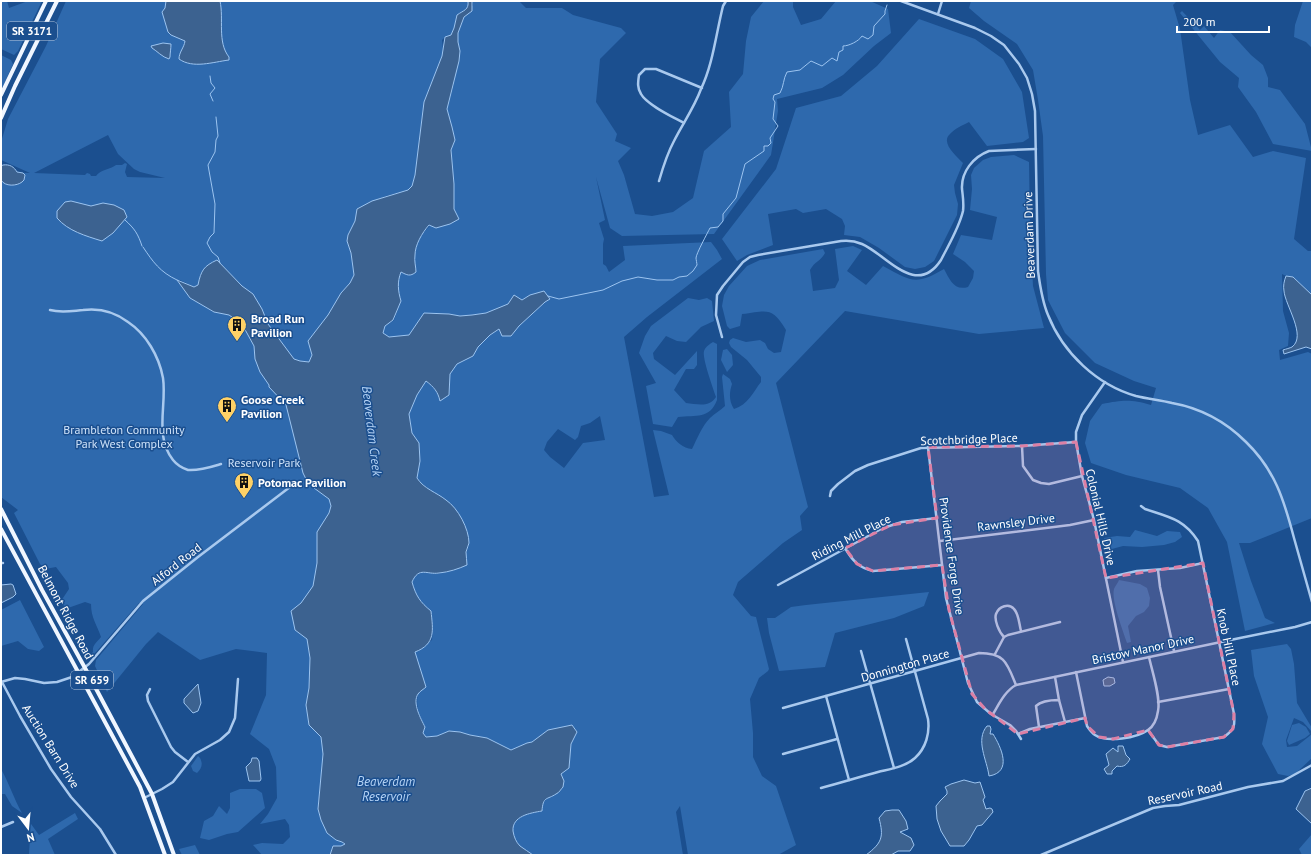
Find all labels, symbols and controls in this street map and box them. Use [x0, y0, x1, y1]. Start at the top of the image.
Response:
scale bar [1177, 8, 1269, 34]
text: 200 m [1183, 14, 1216, 29]
road number: SR 3171 [7, 22, 57, 40]
street label: Beaverdam Drive [1020, 191, 1038, 279]
place label: Broad Run Pavilion [251, 311, 304, 340]
building icon: Broad Run Pavilion [226, 314, 248, 342]
water label: Beaverdam Creek [358, 385, 386, 478]
place label: Goose Creek Pavilion [241, 392, 304, 421]
building icon: Goose Creek Pavilion [216, 395, 238, 423]
park label: Brambleton Community Park West Complex [63, 422, 185, 451]
street label: Scotchbridge Place [920, 430, 1018, 448]
park label: Reservoir Park [228, 455, 301, 470]
street label: Colonial Hills Drive [1083, 467, 1119, 567]
building icon: Potomac Pavilion [233, 471, 255, 499]
place label: Potomac Pavilion [258, 475, 346, 490]
street label: Providence Forge Drive [936, 496, 968, 616]
street label: Rawnsley Drive [976, 510, 1056, 534]
street label: Riding Mill Place [809, 511, 893, 563]
street label: Alford Road [148, 540, 204, 588]
street label: Belmont Ridge Road [35, 562, 97, 662]
street label: Knob Hill Place [1213, 607, 1245, 687]
street label: Bristow Manor Drive [1091, 631, 1195, 667]
street label: Donnington Place [859, 645, 951, 685]
road number: SR 659 [71, 671, 113, 689]
street label: Auction Barn Drive [19, 701, 83, 791]
water label: Beaverdam Reservoir [357, 773, 415, 805]
street label: Reservoir Road [1146, 778, 1224, 808]
north arrow [8, 808, 48, 848]
text: N [25, 830, 36, 845]

